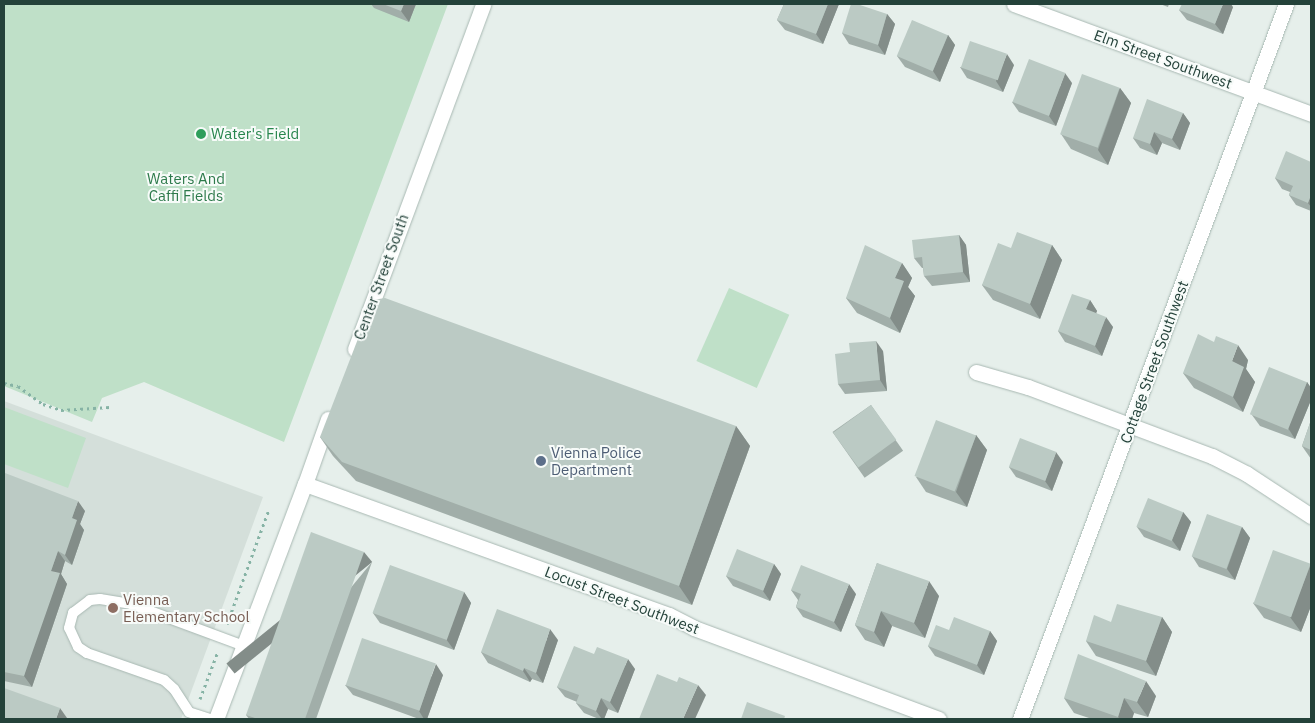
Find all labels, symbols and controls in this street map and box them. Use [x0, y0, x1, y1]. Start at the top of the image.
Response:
street label: Elm Street Southwest [1091, 26, 1235, 92]
place label: Water's Field [211, 125, 299, 143]
marker: Water's Field [195, 128, 207, 140]
park label: Waters And Caffi Fields [147, 169, 225, 204]
street label: Center Street South [350, 212, 412, 342]
street label: Cottage Street Southwest [1116, 278, 1192, 446]
place label: Vienna Police Department [551, 443, 641, 478]
marker: Vienna Police Department [535, 455, 547, 467]
street label: Locust Street Southwest [542, 562, 702, 638]
place label: Vienna Elementary School [123, 590, 250, 625]
marker: Vienna Elementary School [107, 602, 119, 614]

